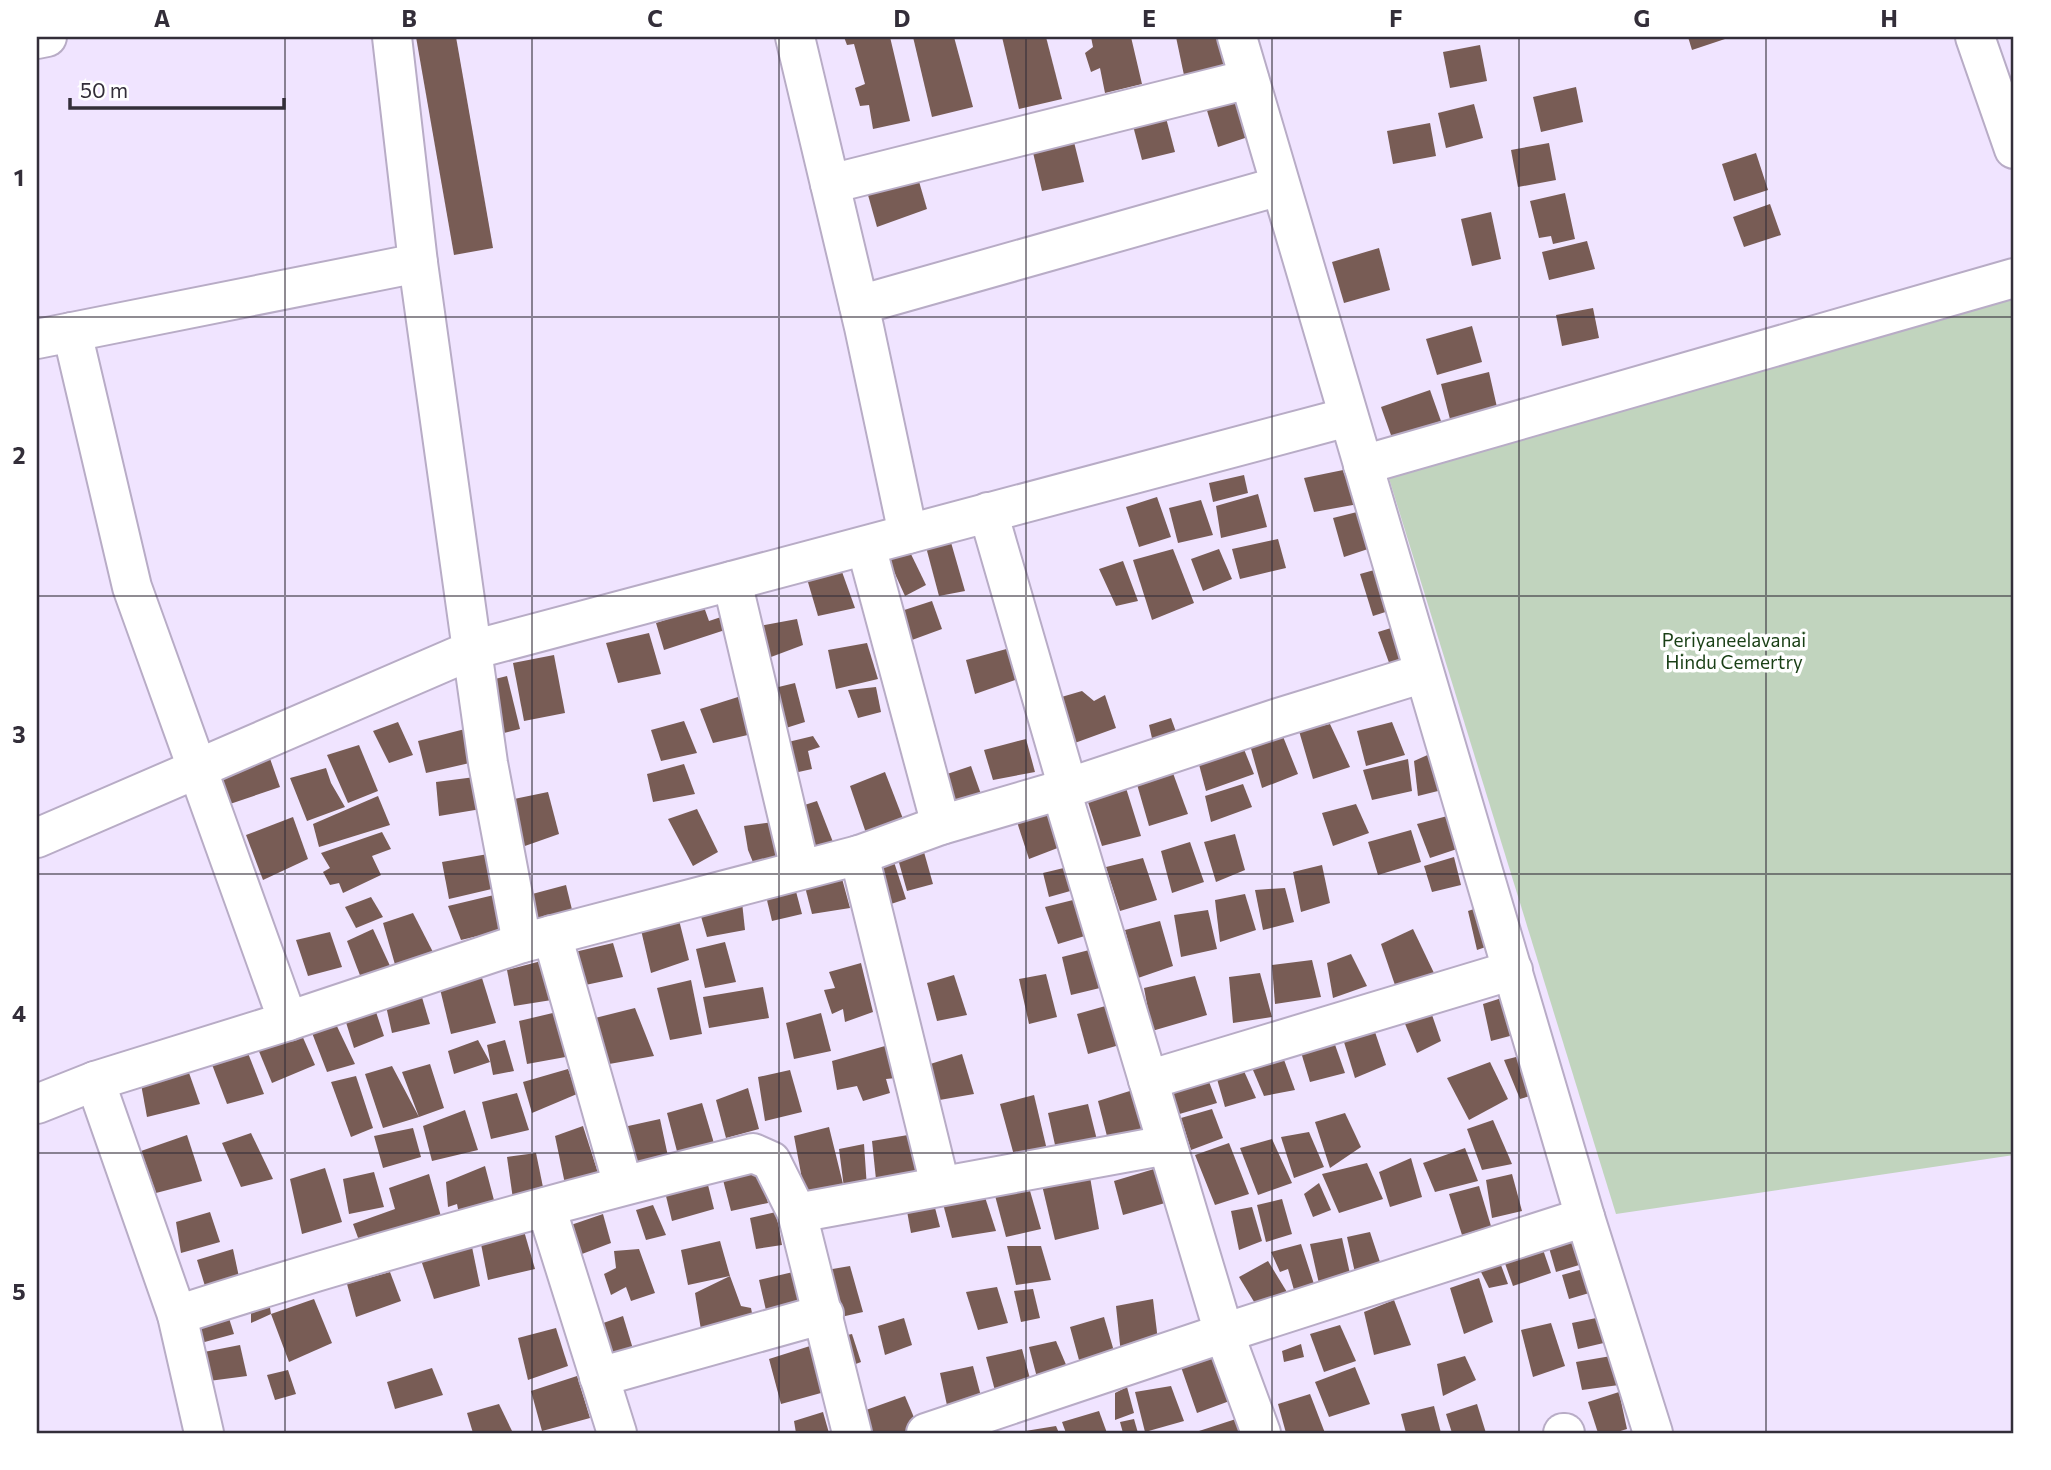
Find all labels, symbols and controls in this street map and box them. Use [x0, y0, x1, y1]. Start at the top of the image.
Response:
text: A [154, 4, 171, 32]
text: B [401, 4, 417, 32]
text: C [647, 4, 663, 32]
text: D [894, 4, 911, 32]
text: E [1142, 4, 1156, 32]
text: F [1389, 4, 1403, 32]
text: G [1634, 4, 1650, 32]
text: H [1880, 4, 1898, 32]
scale bar [70, 66, 284, 110]
text: 50 m [80, 77, 128, 102]
text: 1 [14, 163, 24, 191]
text: 2 [12, 441, 26, 469]
park label: Periyaneelavanai Hindu Cemertry [1662, 628, 1806, 673]
text: 3 [12, 720, 26, 748]
text: 4 [12, 999, 26, 1027]
text: 5 [12, 1277, 26, 1305]

